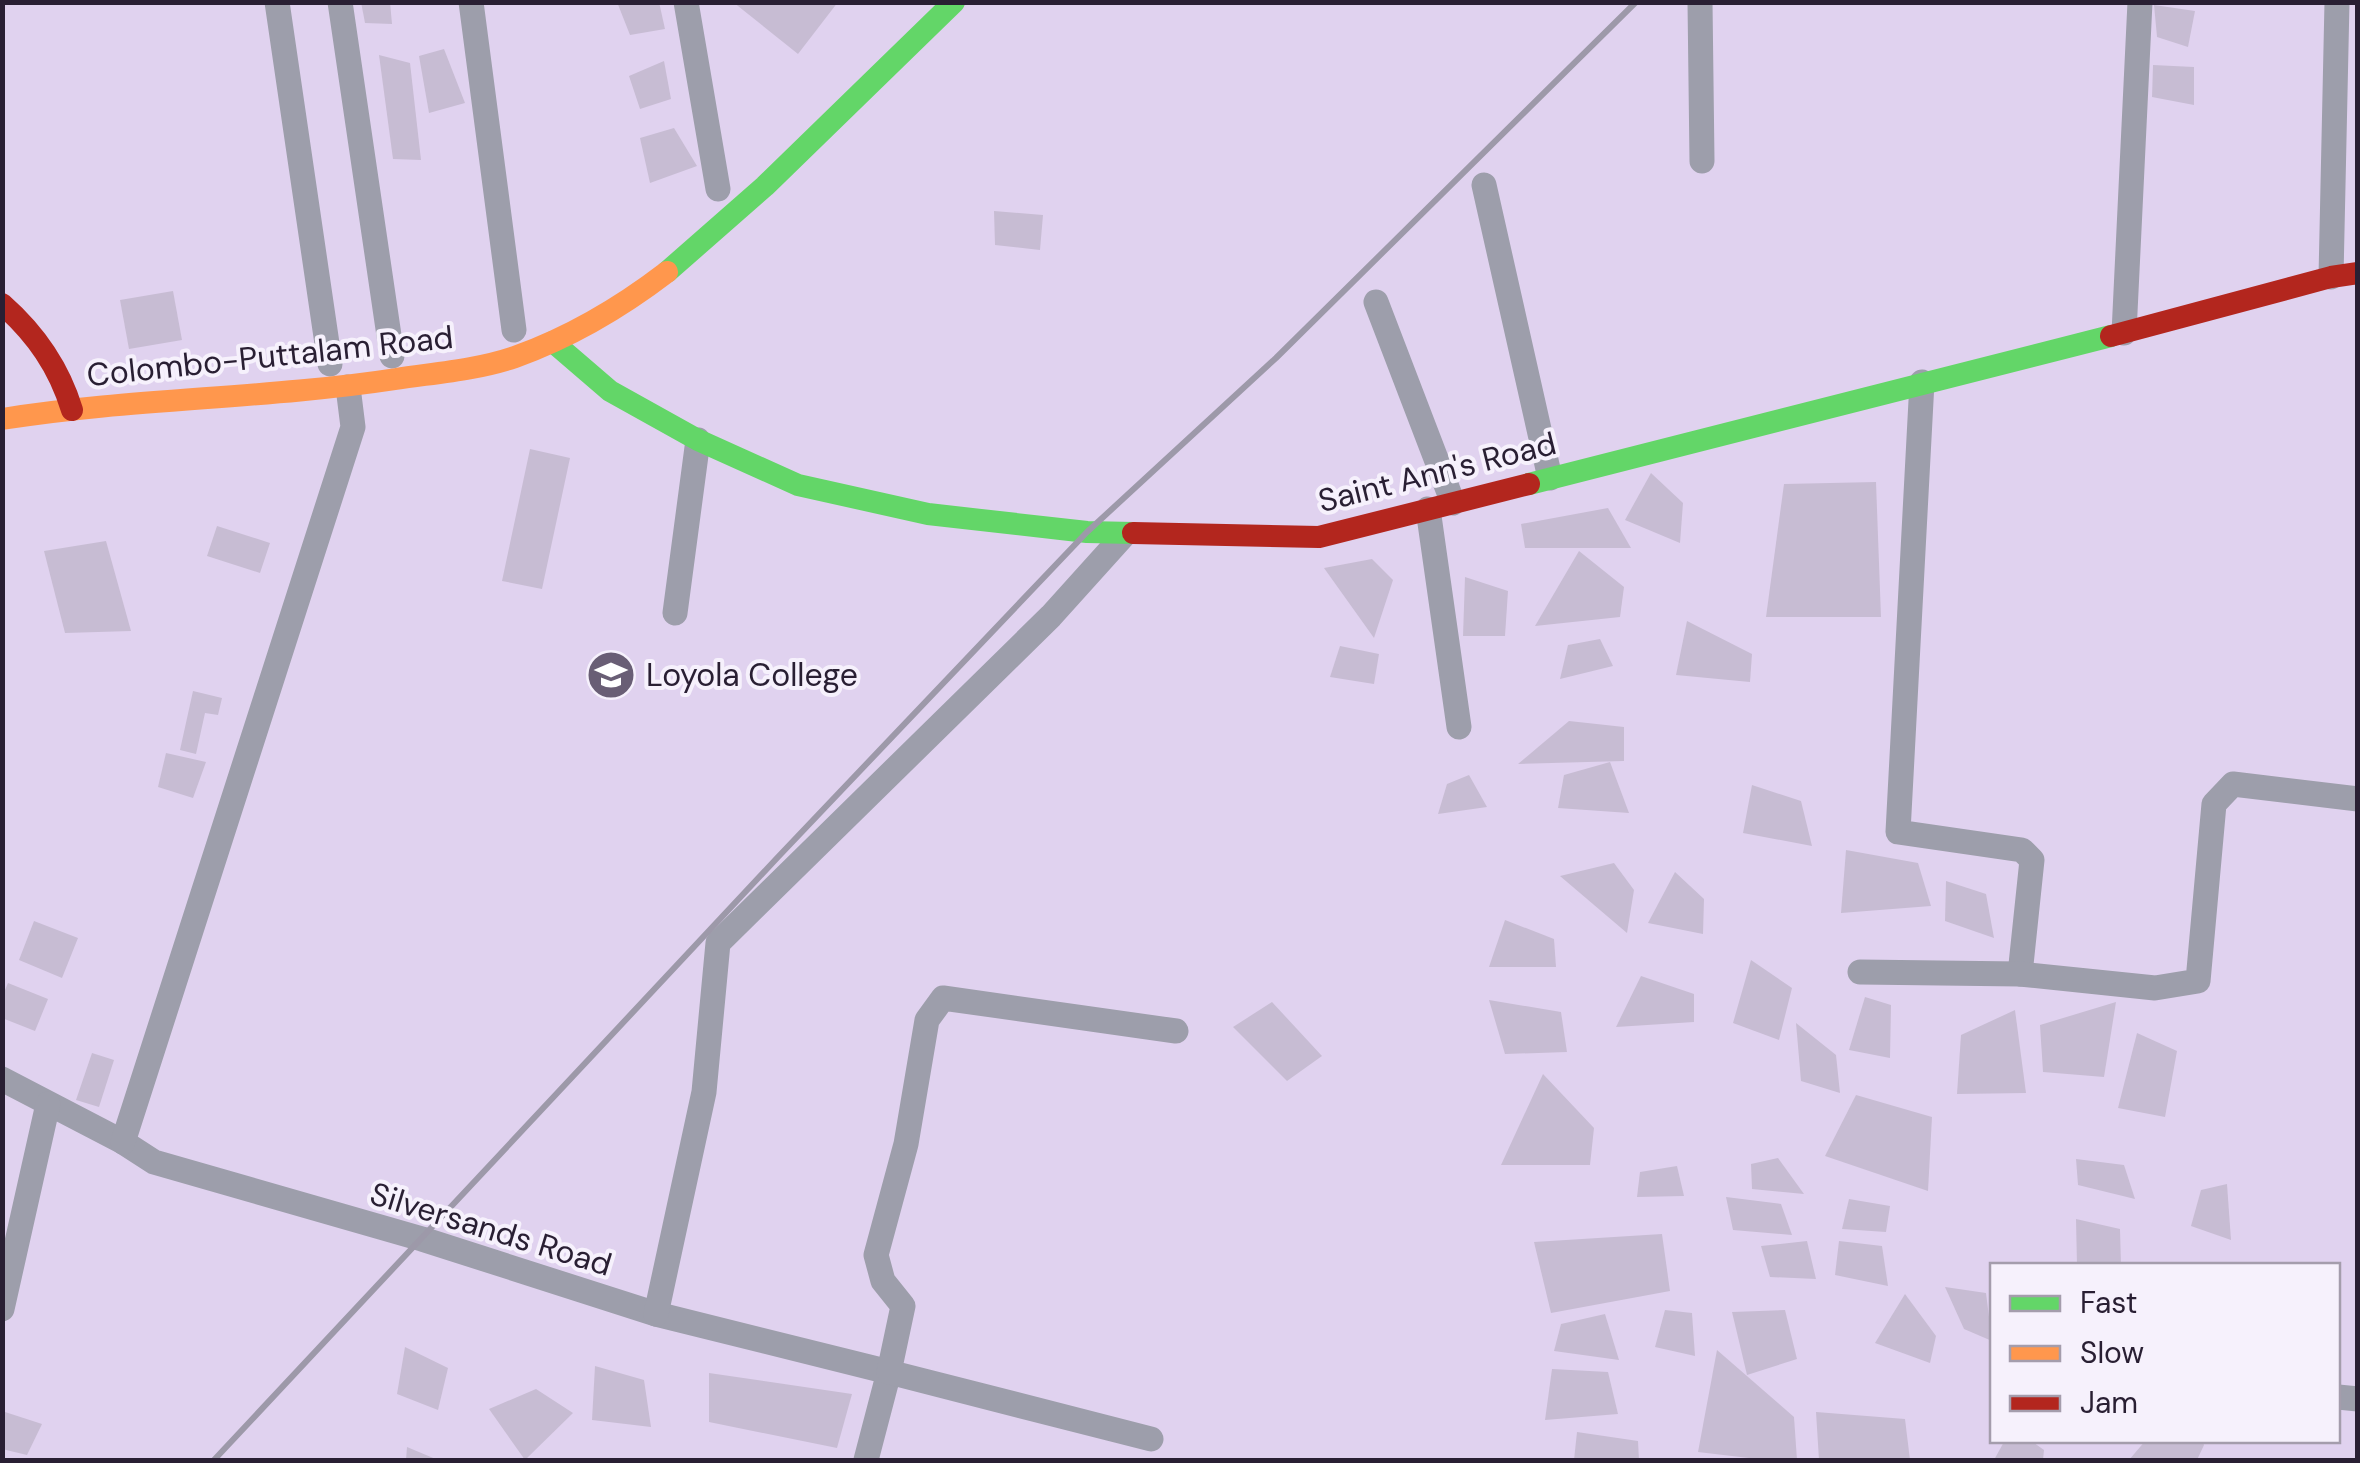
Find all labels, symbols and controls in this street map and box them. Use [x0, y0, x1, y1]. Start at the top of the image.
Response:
street label: Colombo-Puttalam Road [85, 316, 455, 396]
street label: Saint Ann's Road [1314, 422, 1560, 522]
school or university icon: Loyola College [585, 649, 637, 701]
place label: Loyola College [646, 654, 858, 696]
street label: Silversands Road [365, 1172, 617, 1286]
legend [1990, 1263, 2340, 1443]
text: Fast [2080, 1283, 2138, 1322]
text: Slow [2080, 1333, 2144, 1372]
text: Jam [2080, 1383, 2138, 1422]

